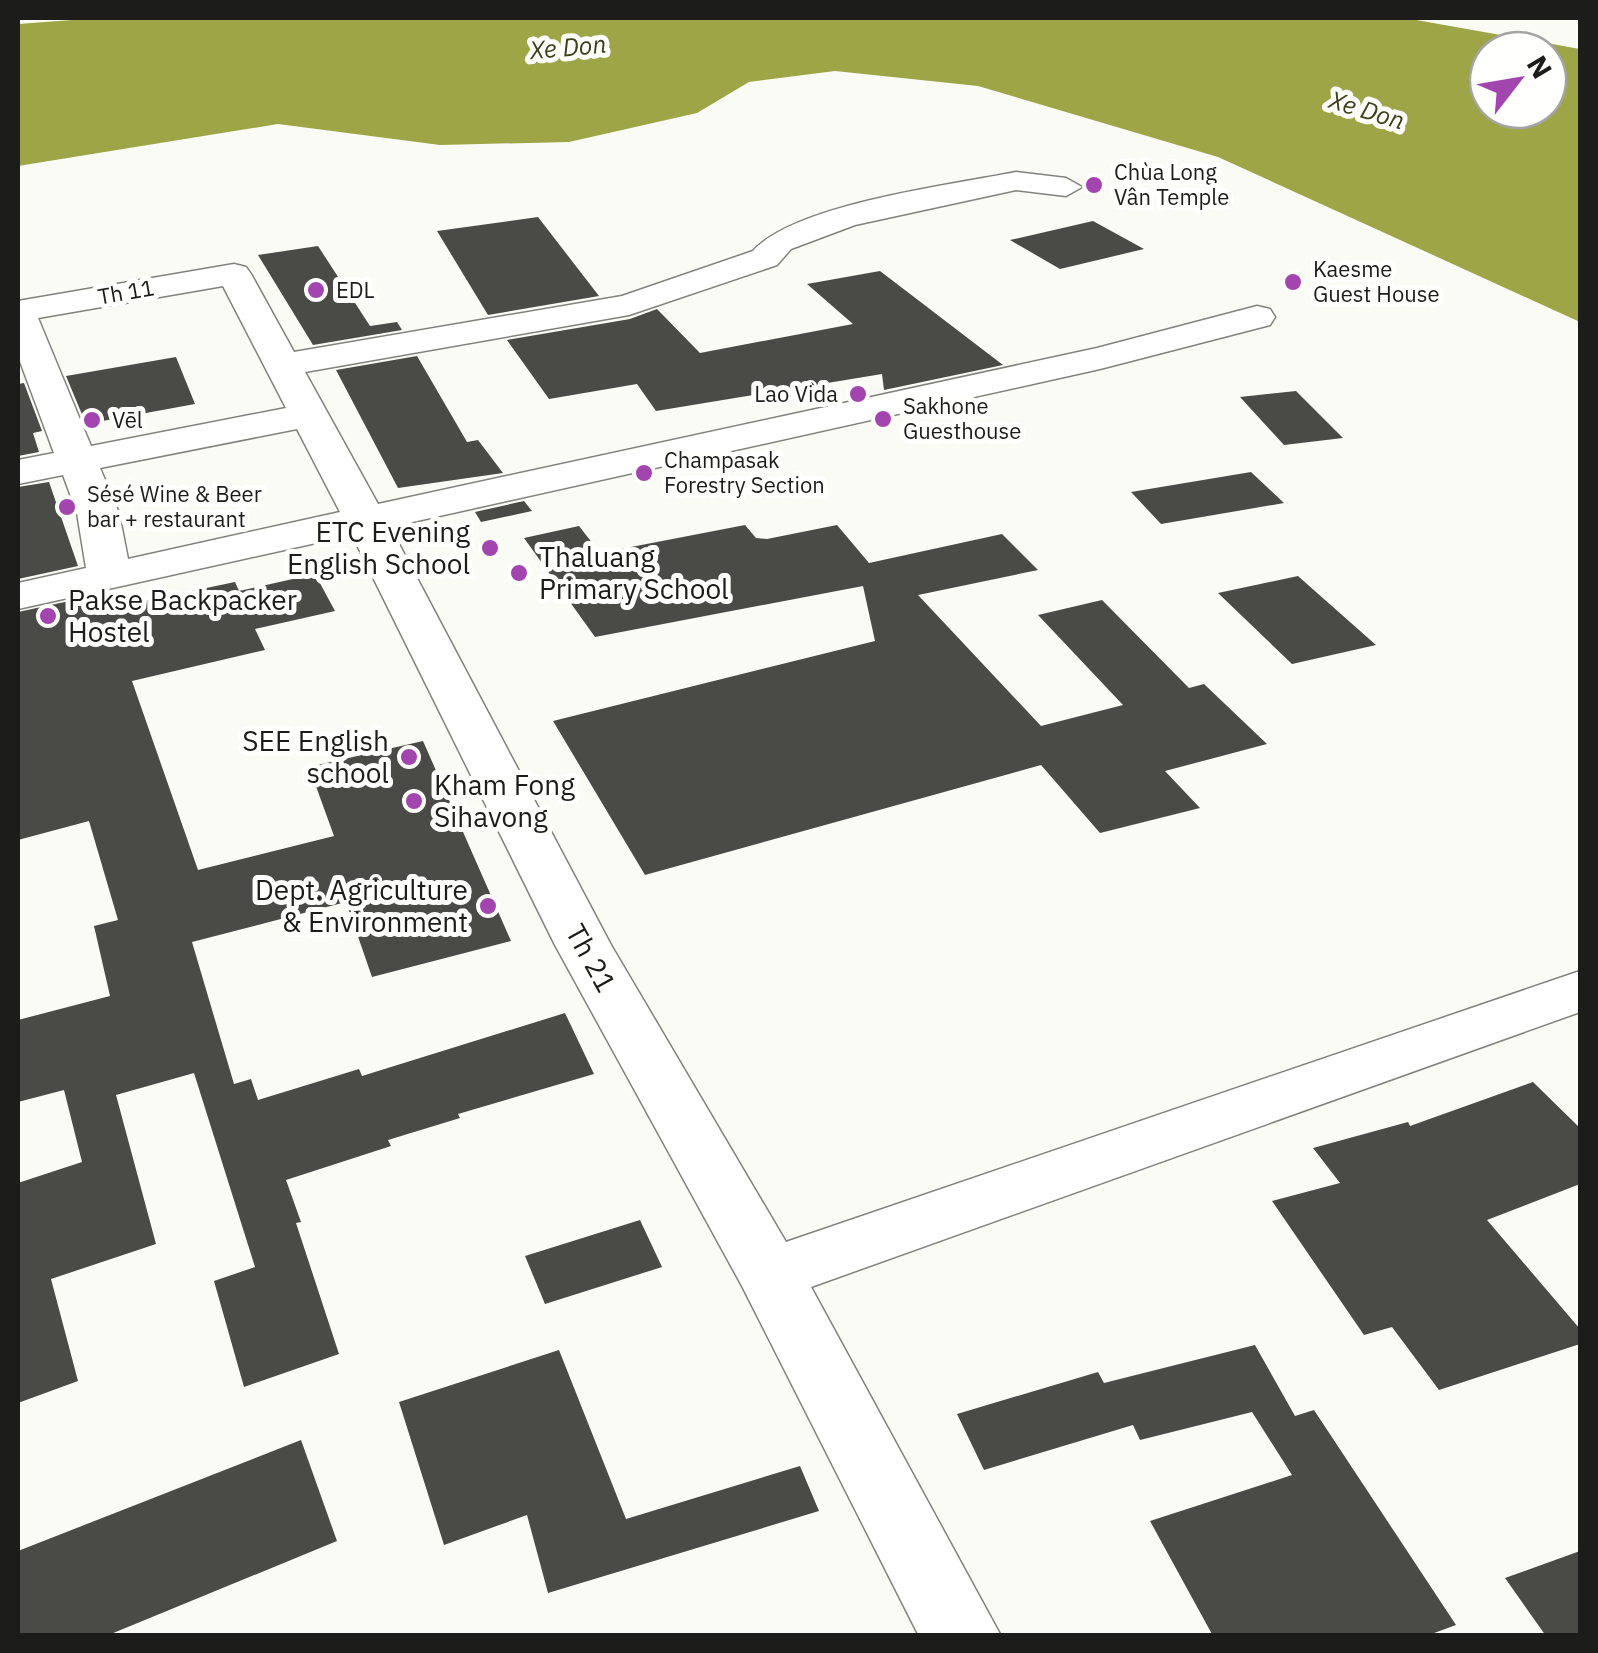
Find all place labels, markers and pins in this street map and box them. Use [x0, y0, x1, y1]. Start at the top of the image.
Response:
place label: Chùa Long Vân Temple [1114, 157, 1229, 211]
marker: Chùa Long Vân Temple [1083, 174, 1105, 196]
place label: Kaesme Guest House [1313, 254, 1440, 308]
marker: Kaesme Guest House [1282, 271, 1304, 293]
place label: EDL [336, 275, 375, 304]
marker: EDL [305, 279, 327, 301]
place label: Lao Vida [754, 379, 838, 408]
marker: Lao Vida [847, 383, 869, 405]
place label: Sakhone Guesthouse [903, 391, 1021, 445]
place label: Vēl [112, 405, 143, 434]
marker: Sakhone Guesthouse [872, 408, 894, 430]
marker: Vēl [81, 409, 103, 431]
place label: Champasak Forestry Section [664, 445, 825, 499]
marker: Champasak Forestry Section [633, 462, 655, 484]
place label: Sésé Wine & Beer bar + restaurant [87, 479, 262, 533]
marker: Sésé Wine & Beer bar + restaurant [56, 496, 78, 518]
place label: ETC Evening English School [287, 513, 470, 582]
marker: ETC Evening English School [479, 537, 501, 559]
place label: Thaluang Primary School [539, 538, 729, 607]
marker: Thaluang Primary School [508, 562, 530, 584]
place label: Pakse Backpacker Hostel [68, 581, 297, 650]
marker: Pakse Backpacker Hostel [37, 605, 59, 627]
place label: SEE English school [242, 722, 389, 791]
marker: SEE English school [398, 746, 420, 768]
place label: Kham Fong Sihavong [434, 766, 575, 835]
marker: Kham Fong Sihavong [403, 790, 425, 812]
place label: Dept. Agriculture & Environment [255, 871, 468, 940]
marker: Dept. Agriculture & Environment [477, 895, 499, 917]

